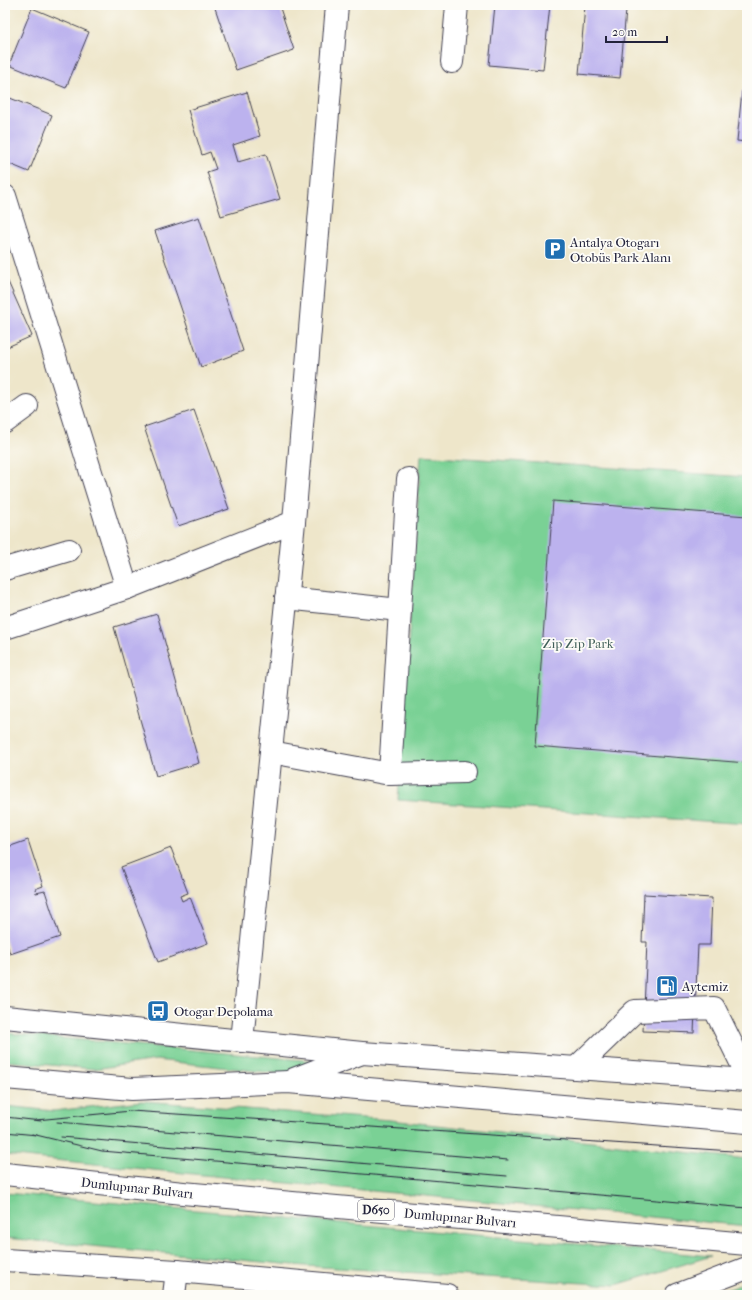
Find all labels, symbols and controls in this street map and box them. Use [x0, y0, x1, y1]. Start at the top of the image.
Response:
scale bar [606, 18, 667, 44]
text: 20 m [612, 25, 637, 39]
place label: Antalya Otogarı Otobüs Park Alanı [569, 235, 671, 265]
parking icon: Antalya Otogarı Otobüs Park Alanı [542, 236, 568, 262]
park label: Zip Zip Park [543, 636, 614, 651]
fuel station icon: Aytemiz [654, 973, 680, 999]
place label: Aytemiz [681, 979, 729, 994]
bus stop icon: Otogar Depolama [145, 998, 171, 1024]
place label: Otogar Depolama [174, 1004, 274, 1019]
street label: Dumlupınar Bulvarı [80, 1175, 194, 1201]
road number: D650 [358, 1200, 394, 1220]
street label: Dumlupınar Bulvarı [403, 1206, 517, 1230]

